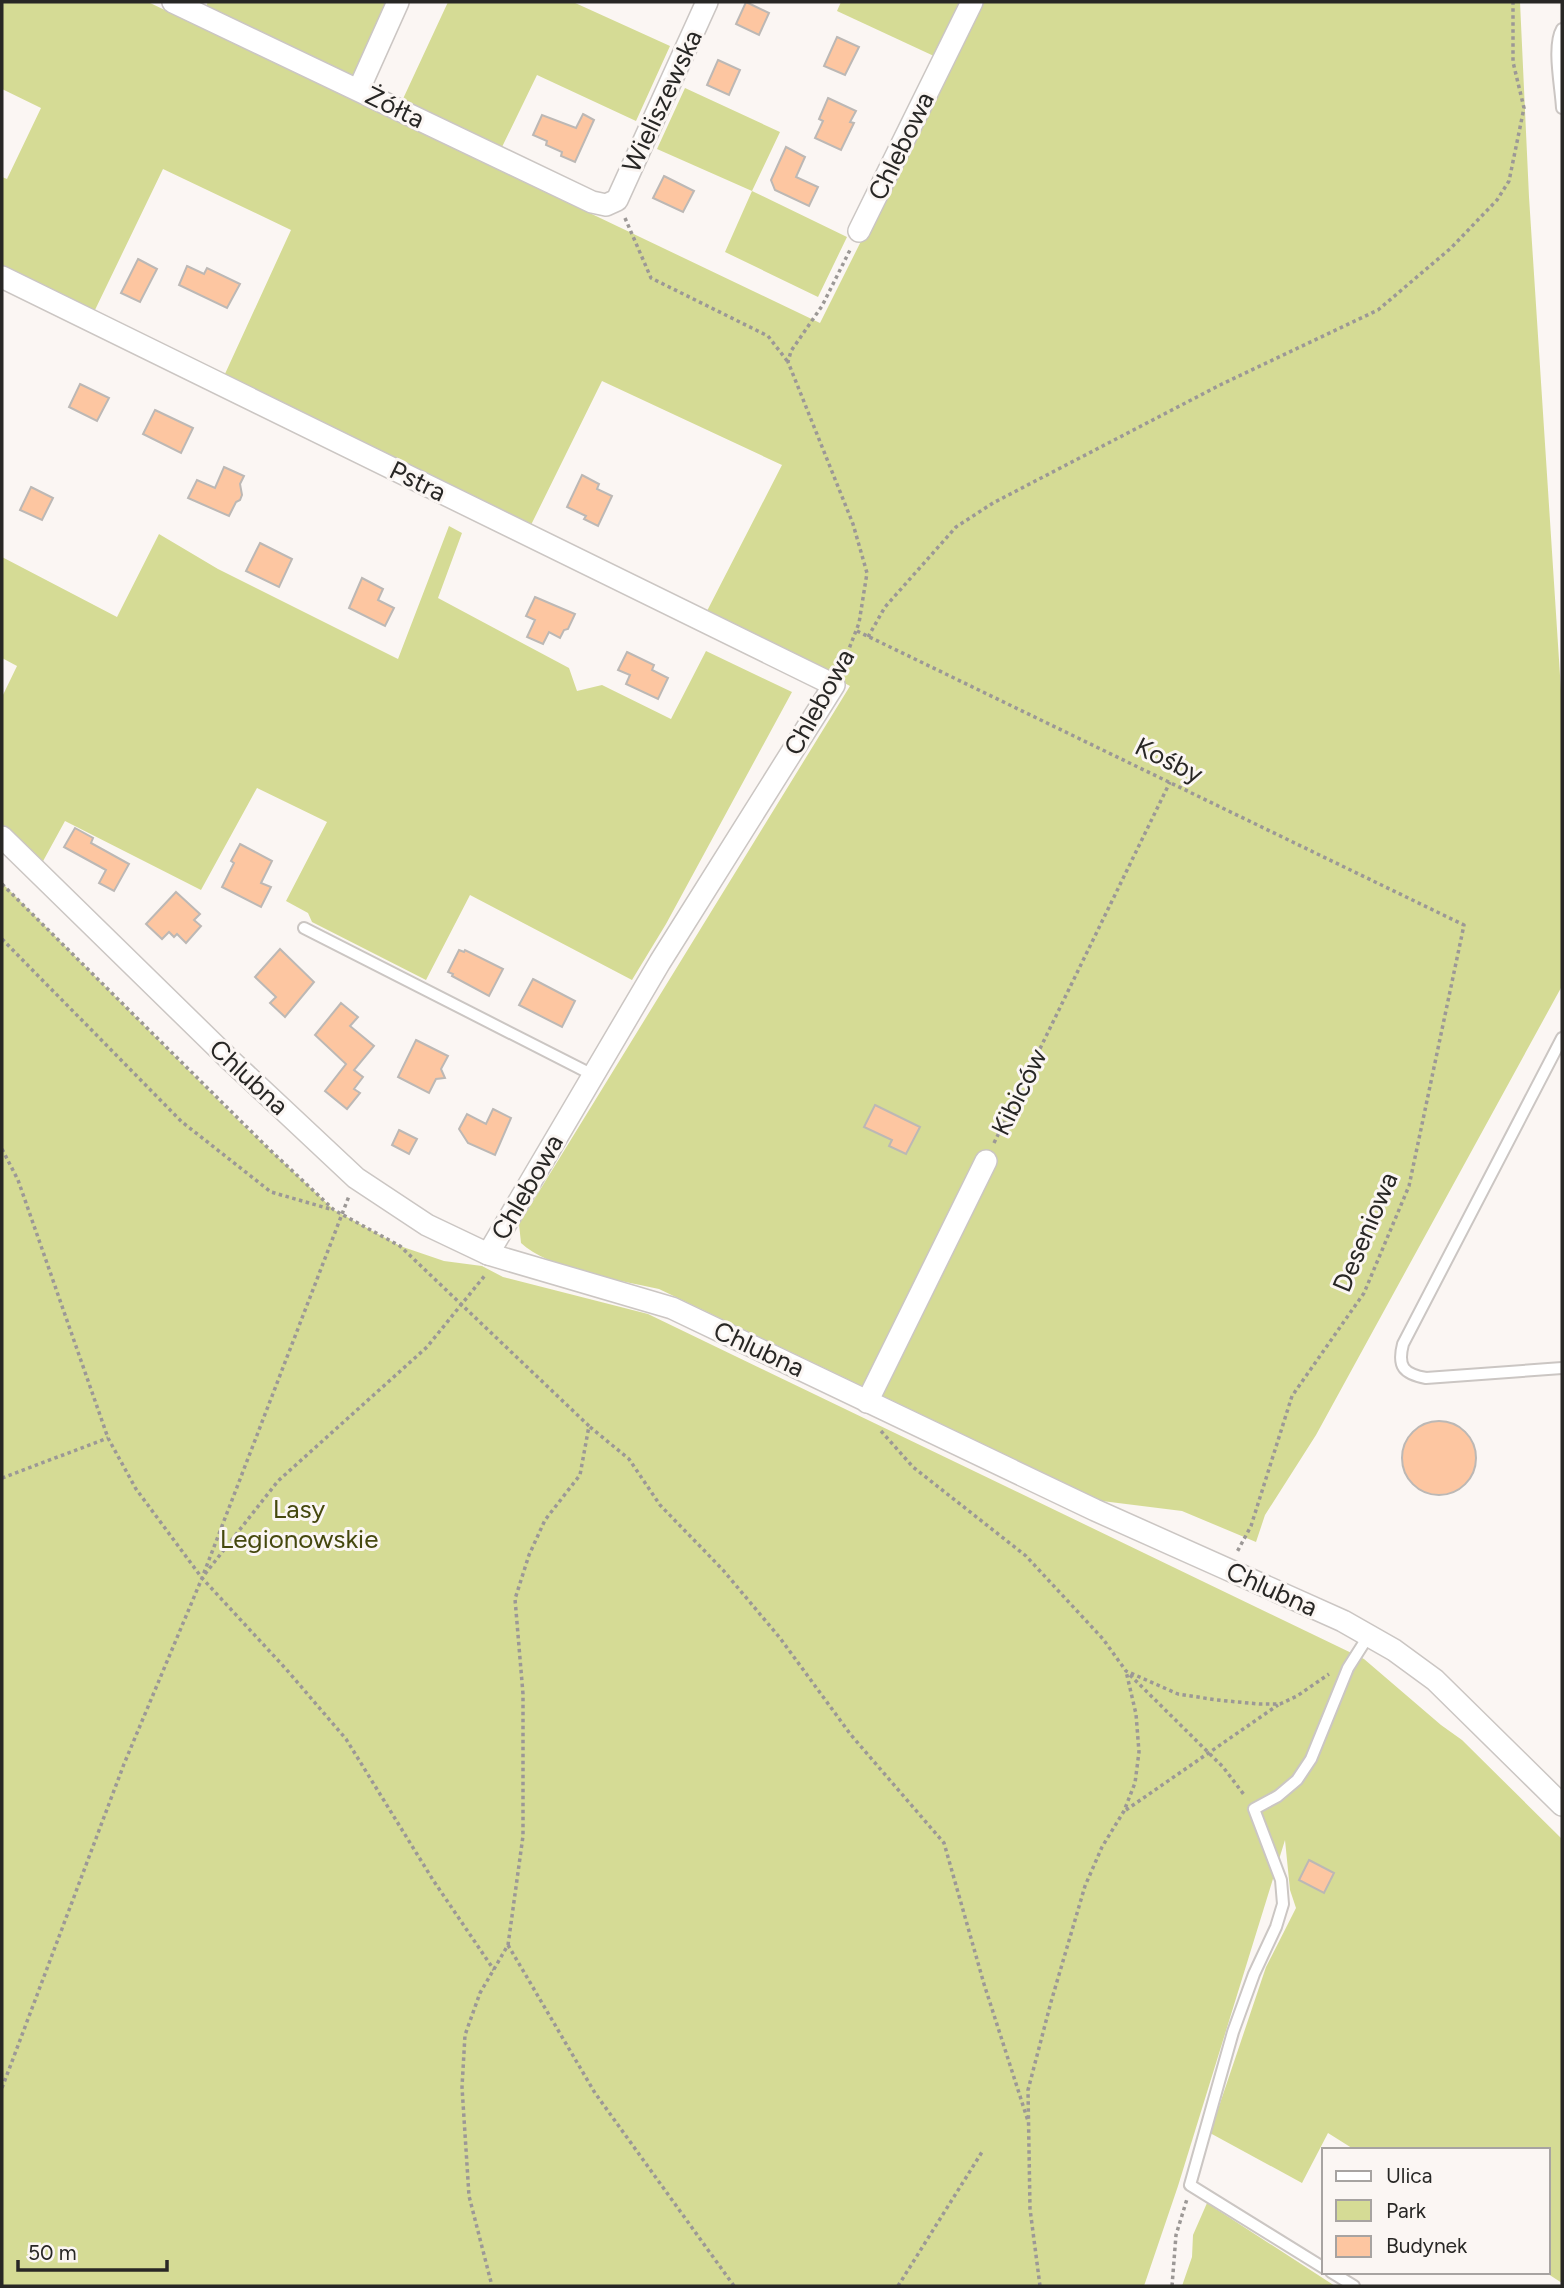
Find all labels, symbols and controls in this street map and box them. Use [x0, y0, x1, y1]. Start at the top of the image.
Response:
street label: Wieliszewska [615, 25, 709, 177]
street label: Żółta [360, 79, 430, 135]
street label: Chlebowa [861, 87, 941, 205]
street label: Pstra [384, 454, 452, 508]
street label: Chlebowa [777, 643, 861, 761]
street label: Kośby [1130, 730, 1208, 790]
street label: Chlubna [203, 1032, 295, 1122]
street label: Kibiców [984, 1043, 1054, 1141]
street label: Chlebowa [484, 1129, 570, 1245]
street label: Deseniowa [1325, 1167, 1405, 1297]
street label: Chlubna [709, 1314, 809, 1384]
park label: Lasy Legionowskie [220, 1493, 378, 1555]
street label: Chlubna [1221, 1555, 1323, 1623]
legend [1322, 2148, 1550, 2274]
text: Ulica [1386, 2163, 1432, 2188]
text: Park [1386, 2198, 1427, 2223]
scale bar [18, 2228, 166, 2272]
text: Budynek [1386, 2233, 1468, 2258]
text: 50 m [28, 2240, 77, 2265]

